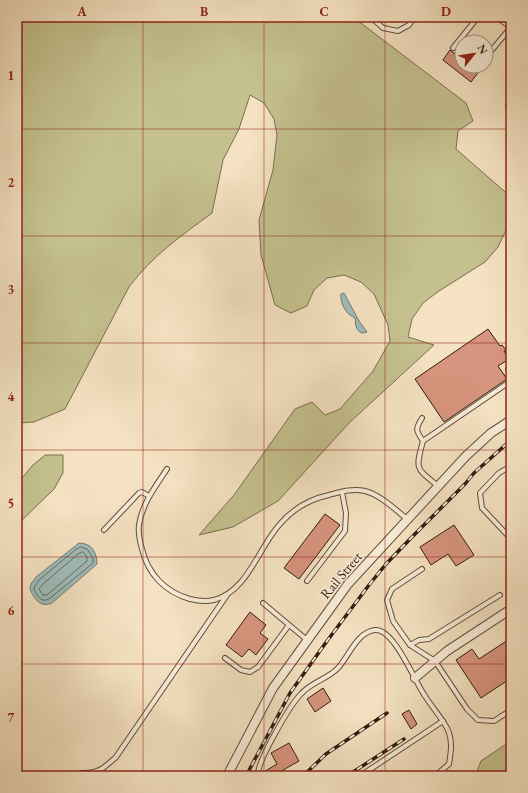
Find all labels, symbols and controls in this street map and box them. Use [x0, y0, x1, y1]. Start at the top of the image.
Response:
text: A [76, 3, 87, 20]
text: B [200, 3, 208, 20]
text: C [319, 3, 329, 20]
text: D [441, 3, 451, 20]
north arrow [454, 34, 494, 74]
text: N [474, 42, 491, 56]
text: 1 [8, 67, 15, 84]
text: 2 [8, 174, 15, 191]
text: 3 [8, 281, 15, 298]
text: 4 [8, 388, 15, 405]
text: 5 [8, 495, 14, 512]
street label: Rail Street [316, 547, 366, 602]
text: 6 [8, 602, 15, 619]
text: 7 [8, 709, 15, 726]

